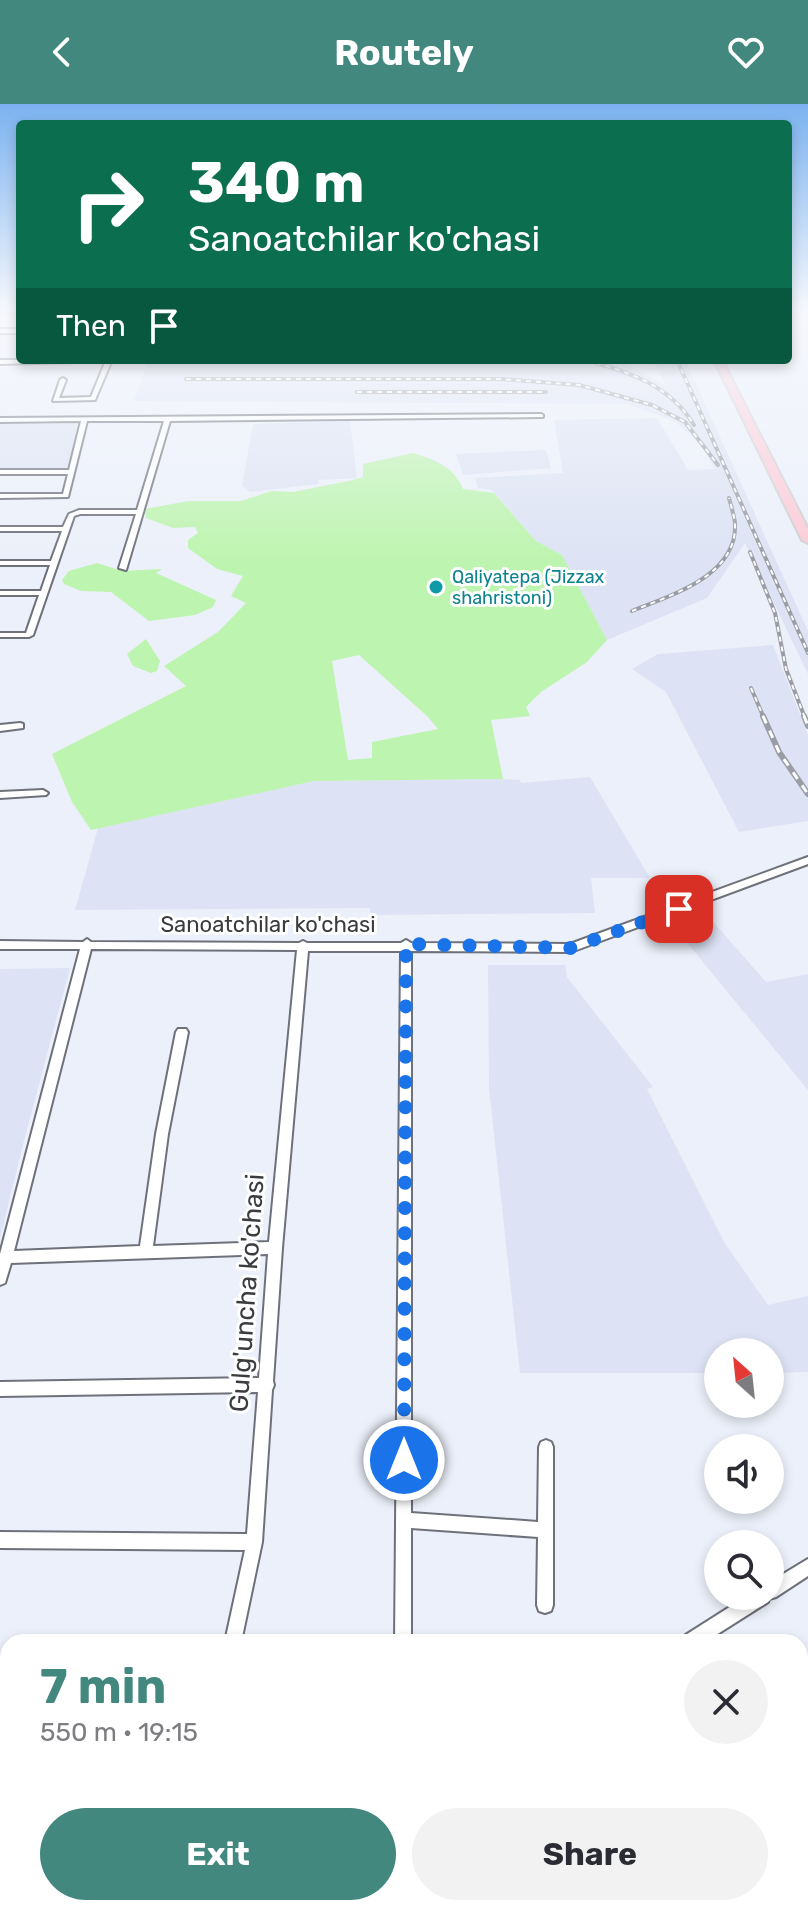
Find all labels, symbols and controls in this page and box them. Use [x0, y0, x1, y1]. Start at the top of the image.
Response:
icon: back [40, 30, 84, 74]
icon: heart [724, 30, 768, 74]
text: Routely [334, 31, 474, 74]
text: 340 m [188, 150, 364, 216]
icon: right [56, 152, 160, 256]
text: Sanoatchilar ko'chasi [188, 217, 540, 260]
icon: arrive [142, 304, 186, 348]
text: Then [56, 308, 126, 344]
place label: Qaliyatepa (Jizzax shahristoni) [452, 566, 605, 609]
marker: Qaliyatepa (Jizzax shahristoni) [427, 578, 445, 596]
pin [645, 875, 713, 943]
icon: arrive [657, 887, 701, 931]
street label: Sanoatchilar ko'chasi [160, 911, 376, 938]
street label: Gulg'uncha ko'chasi [223, 1173, 271, 1413]
north arrow [704, 1338, 784, 1418]
map controls [704, 1338, 784, 1610]
position arrow [362, 1418, 446, 1502]
button: sound [704, 1434, 784, 1514]
button: search [704, 1530, 784, 1610]
text: 7 min [40, 1658, 166, 1715]
button: close [684, 1660, 768, 1744]
text: 550 m · 19:15 [40, 1717, 198, 1748]
button: Exit [40, 1808, 396, 1900]
button: Share [412, 1808, 768, 1900]

